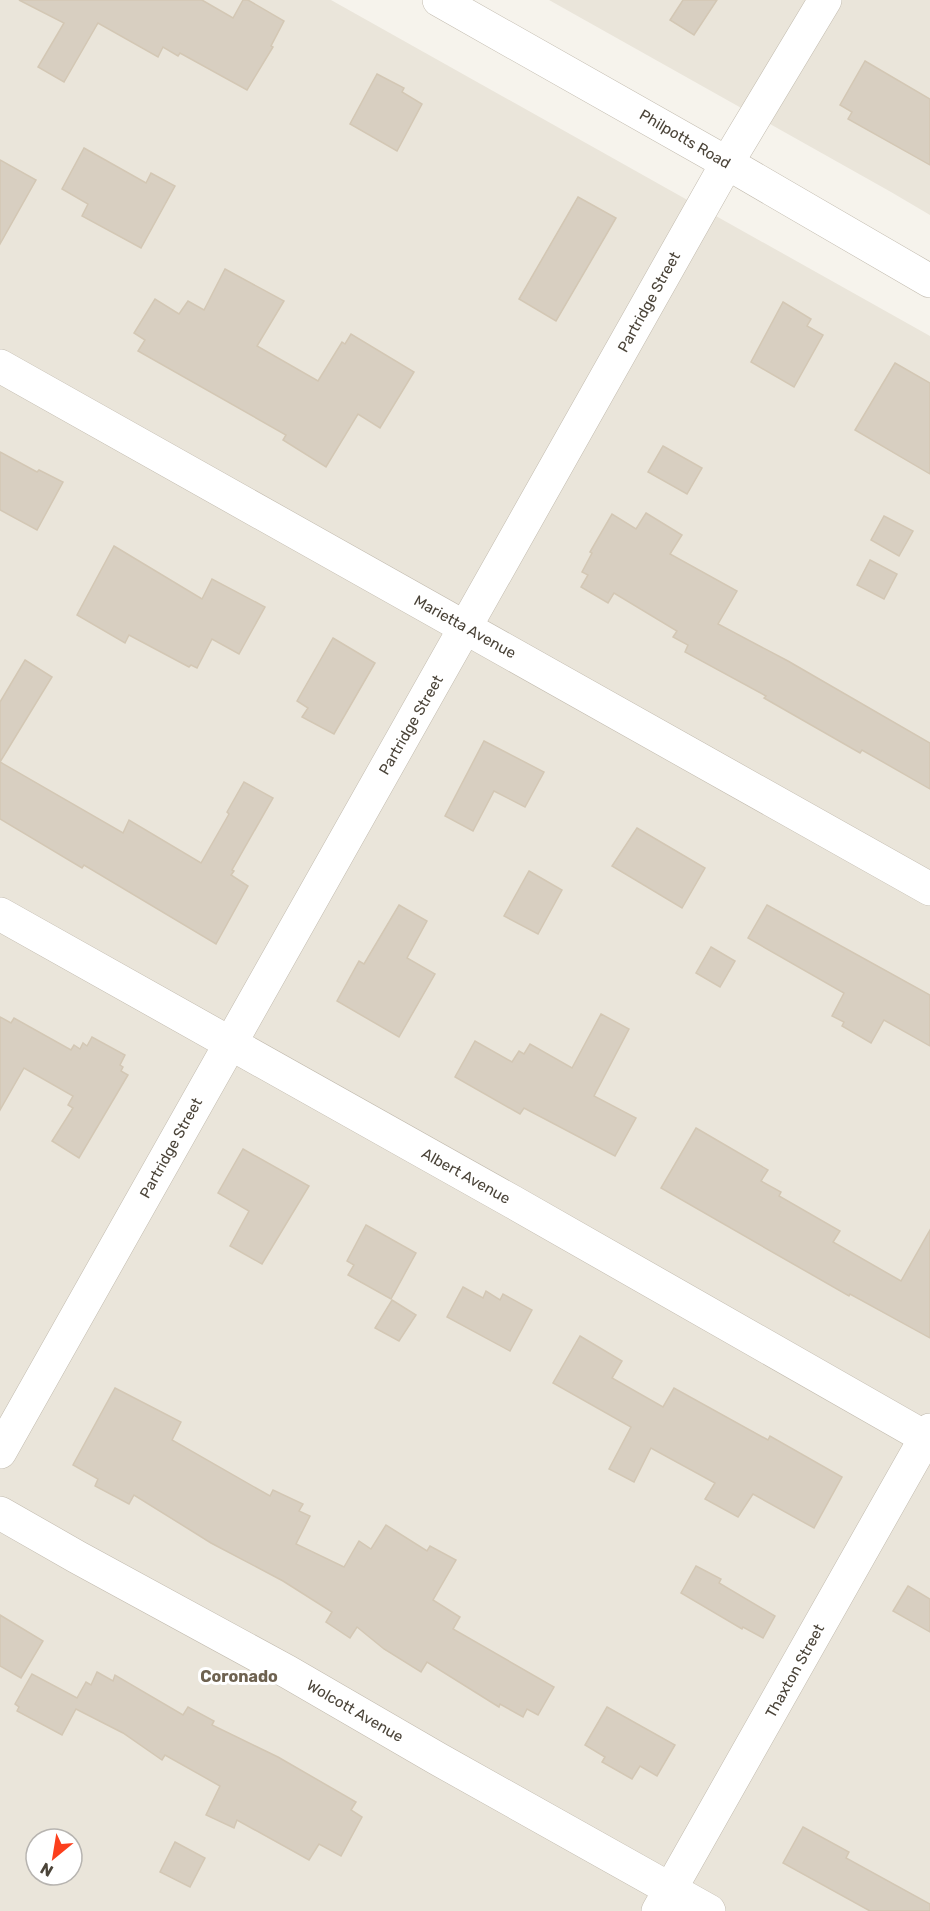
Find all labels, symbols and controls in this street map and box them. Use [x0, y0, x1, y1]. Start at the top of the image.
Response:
street label: Philpotts Road [636, 106, 734, 172]
street label: Partridge Street [614, 249, 684, 355]
street label: Marietta Avenue [411, 592, 519, 662]
street label: Partridge Street [375, 672, 447, 778]
street label: Partridge Street [136, 1095, 206, 1201]
street label: Albert Avenue [419, 1144, 513, 1208]
street label: Thaxton Street [762, 1621, 828, 1721]
district label: Coronado [200, 1667, 278, 1686]
street label: Wolcott Avenue [304, 1676, 406, 1746]
north arrow [24, 1827, 84, 1887]
text: N [37, 1858, 56, 1881]

